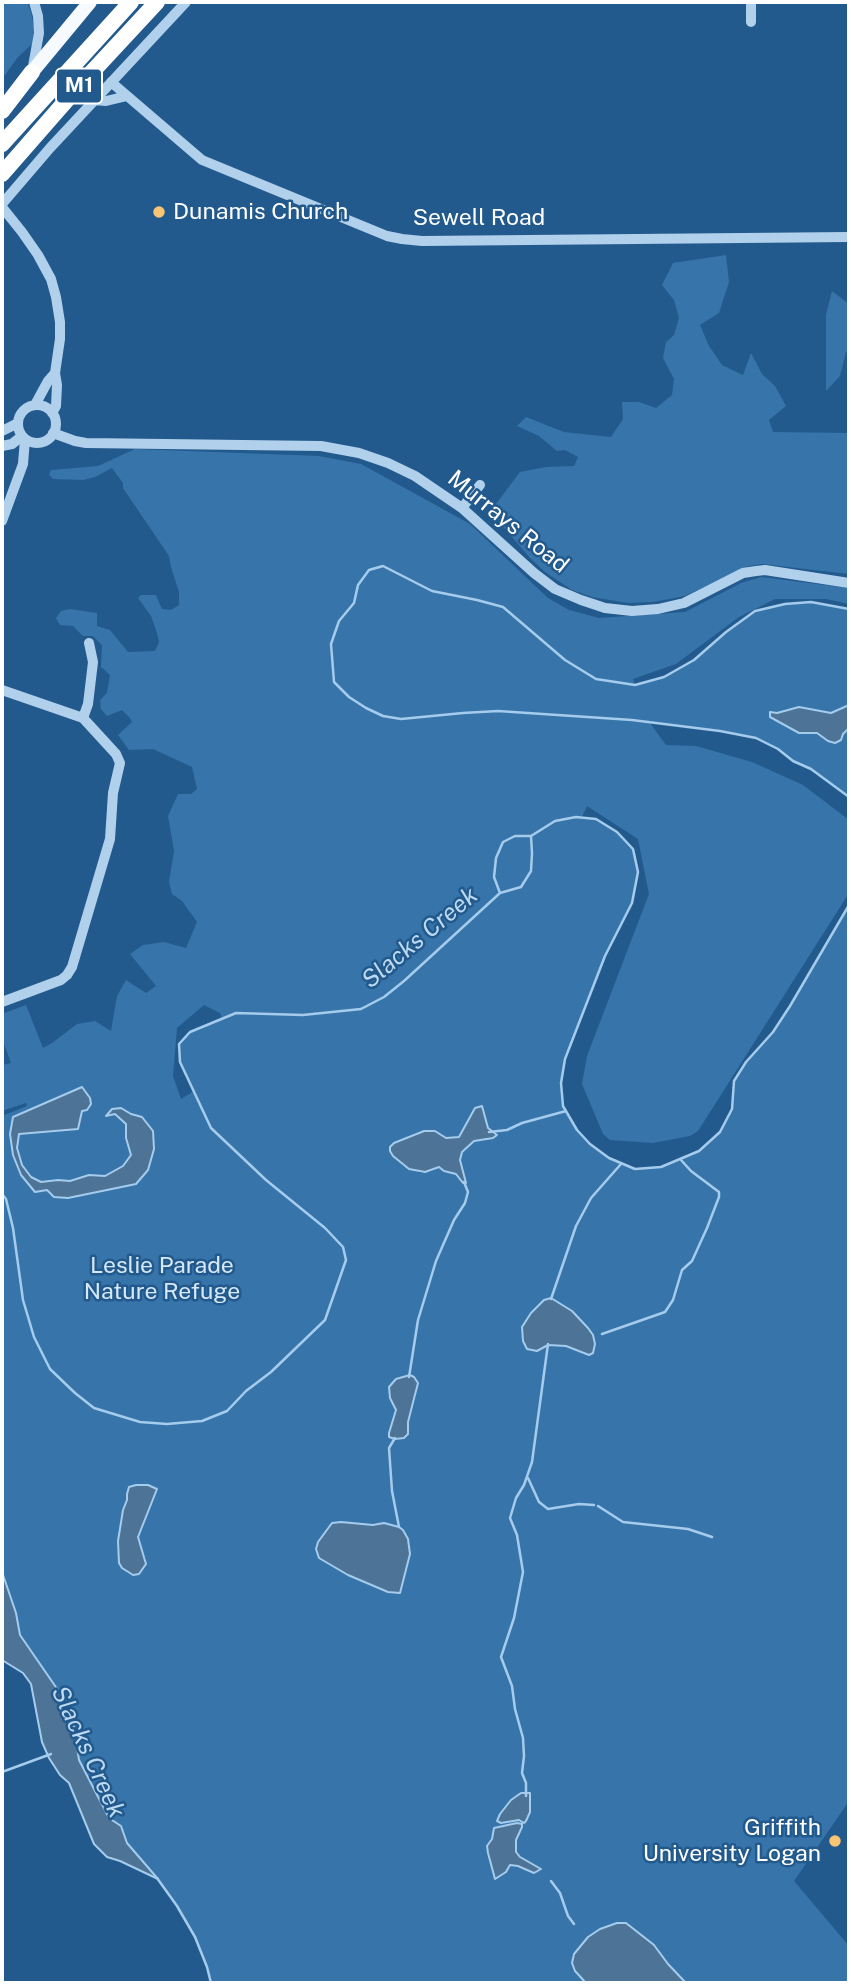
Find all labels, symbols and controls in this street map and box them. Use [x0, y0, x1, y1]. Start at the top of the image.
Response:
road number: M1 [56, 68, 102, 104]
place label: Dunamis Church [173, 198, 348, 226]
marker: Dunamis Church [151, 204, 167, 220]
street label: Sewell Road [413, 204, 545, 232]
street label: Murrays Road [442, 465, 574, 579]
water label: Slacks Creek [356, 881, 484, 995]
park label: Leslie Parade Nature Refuge [84, 1252, 240, 1306]
water label: Slacks Creek [45, 1682, 131, 1822]
place label: Griffith University Logan [643, 1814, 821, 1868]
marker: Griffith University Logan [827, 1833, 843, 1849]

